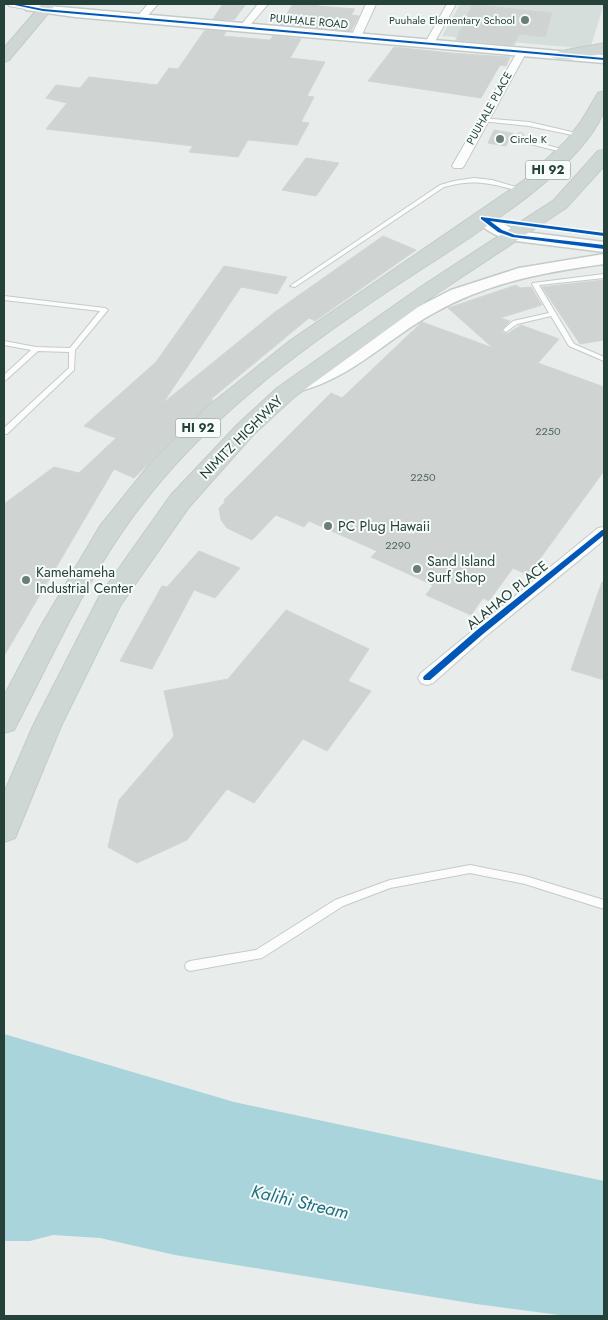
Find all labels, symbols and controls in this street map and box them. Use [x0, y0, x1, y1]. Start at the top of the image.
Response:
street label: PUUHALE ROAD [269, 10, 349, 32]
place label: Puuhale Elementary School [389, 12, 515, 28]
marker: Puuhale Elementary School [519, 14, 531, 26]
street label: PUUHALE PLACE [462, 69, 516, 147]
place label: Circle K [510, 131, 548, 147]
marker: Circle K [494, 133, 506, 145]
road number: HI 92 [526, 160, 570, 180]
street label: NIMITZ HIGHWAY [195, 391, 287, 483]
road number: HI 92 [176, 418, 220, 438]
house number: 2250 [535, 423, 561, 439]
house number: 2250 [410, 469, 436, 485]
place label: PC Plug Hawaii [338, 516, 430, 536]
marker: PC Plug Hawaii [322, 520, 334, 532]
house number: 2290 [385, 537, 411, 553]
place label: Sand Island Surf Shop [427, 551, 495, 587]
street label: ALAHAO PLACE [462, 556, 552, 634]
place label: Kamehameha Industrial Center [36, 562, 133, 598]
marker: Sand Island Surf Shop [411, 563, 423, 575]
marker: Kamehameha Industrial Center [20, 574, 32, 586]
water label: Kalihi Stream [249, 1178, 351, 1226]

